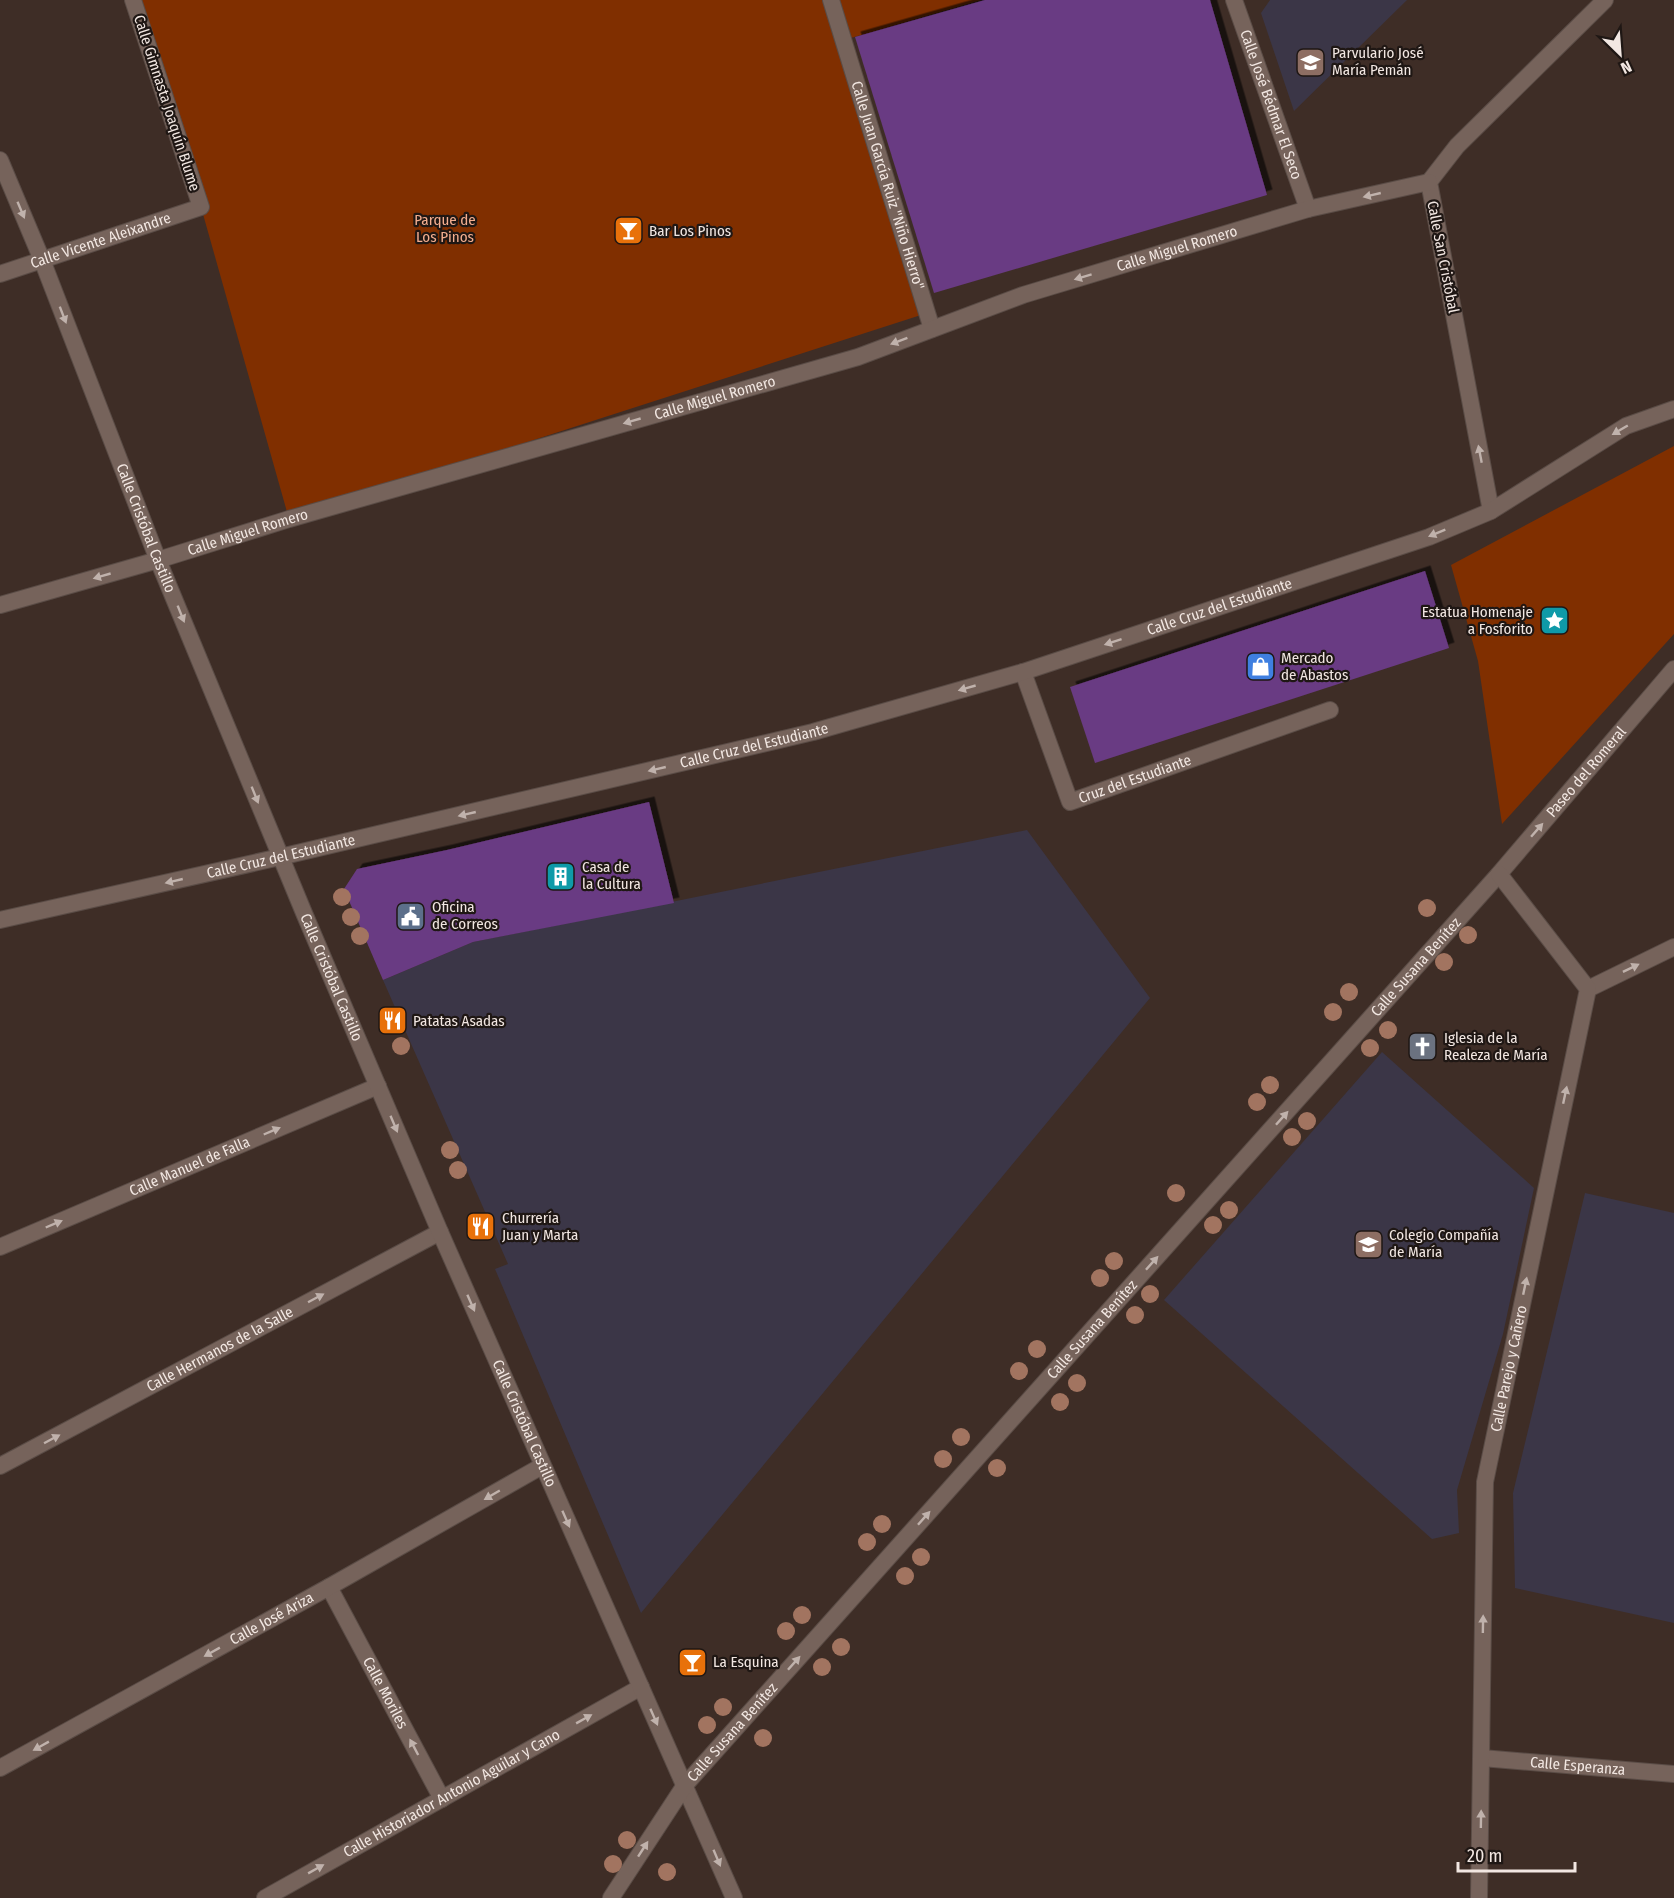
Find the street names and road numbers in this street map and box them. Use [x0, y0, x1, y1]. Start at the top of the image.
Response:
street label: Calle Gimnasta Joaquín Blume [130, 13, 204, 193]
street label: Calle José Bédmar El Seco [1236, 27, 1306, 182]
street label: Calle Juan García Ruiz "Niño Hierro" [847, 79, 928, 292]
street label: Calle San Cristóbal [1423, 199, 1463, 315]
street label: Calle Vicente Aleixandre [28, 209, 173, 272]
street label: Calle Miguel Romero [1114, 222, 1240, 275]
street label: Calle Miguel Romero [652, 372, 778, 424]
street label: Calle Cristóbal Castillo [113, 461, 180, 595]
street label: Calle Miguel Romero [185, 505, 310, 559]
street label: Calle Cruz del Estudiante [1145, 574, 1294, 639]
street label: Calle Cruz del Estudiante [678, 719, 830, 772]
street label: Paseo del Romeral [1543, 723, 1630, 821]
street label: Cruz del Estudiante [1076, 751, 1194, 807]
street label: Calle Cruz del Estudiante [205, 831, 357, 882]
street label: Calle Cristóbal Castillo [296, 911, 367, 1044]
street label: Calle Susana Benítez [1367, 914, 1465, 1020]
street label: Calle Manuel de Falla [127, 1133, 253, 1200]
street label: Calle Susana Benítez [1043, 1276, 1141, 1383]
street label: Calle Hermanos de la Salle [143, 1303, 296, 1395]
street label: Calle Parejo y Cañero [1487, 1304, 1531, 1433]
street label: Calle Cristóbal Castillo [489, 1357, 560, 1490]
street label: Calle José Ariza [227, 1588, 317, 1649]
street label: Calle Moriles [359, 1654, 412, 1732]
street label: Calle Susana Benítez [683, 1679, 781, 1785]
street label: Calle Historiador Antonio Aguilar y Cano [340, 1725, 563, 1861]
street label: Calle Esperanza [1529, 1753, 1626, 1779]

